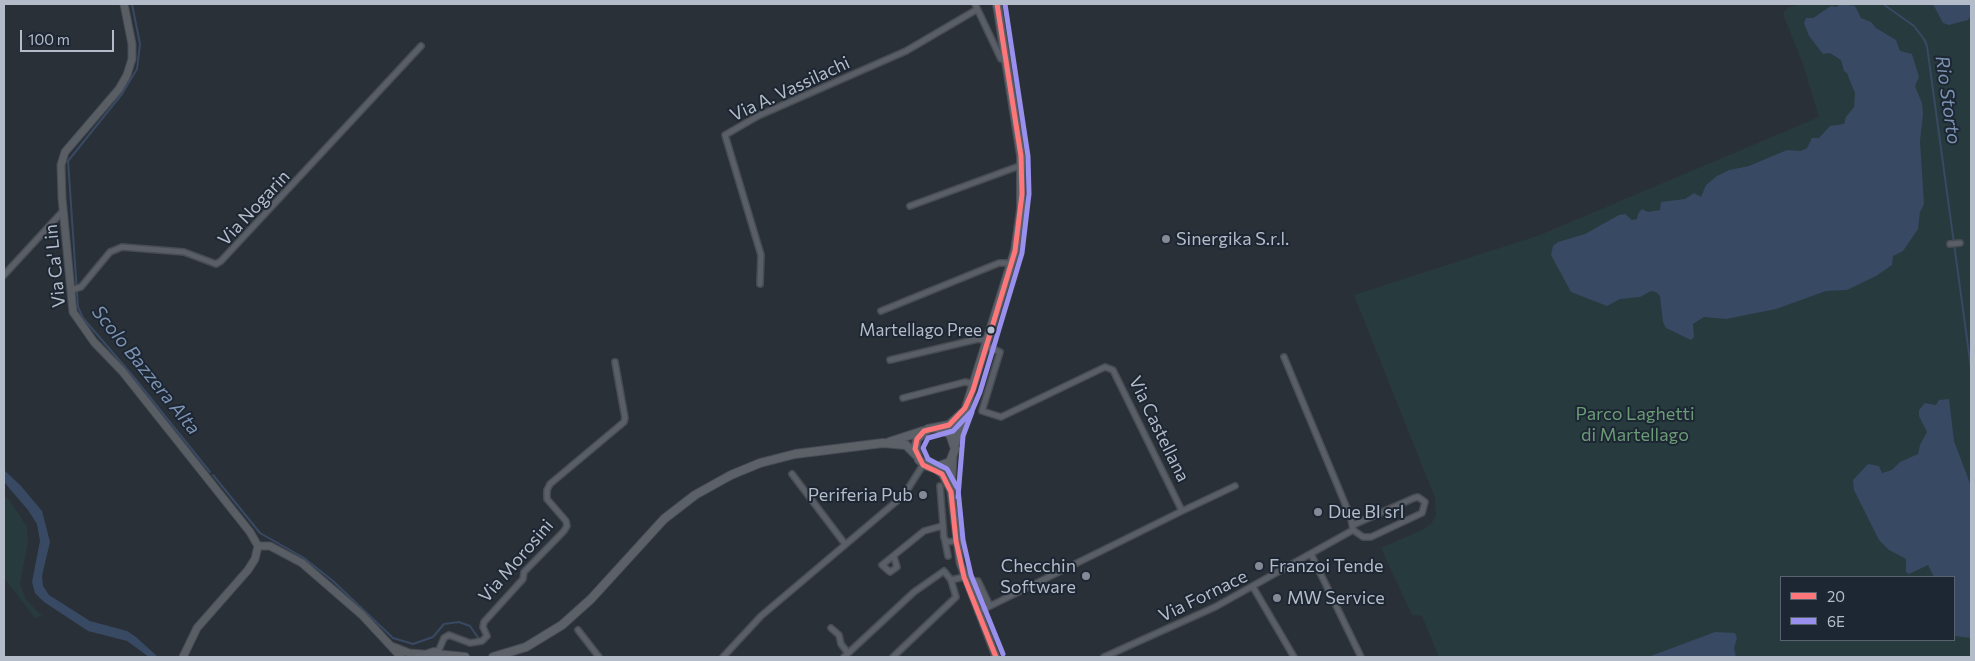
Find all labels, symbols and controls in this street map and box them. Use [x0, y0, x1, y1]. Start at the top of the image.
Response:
scale bar [22, 20, 116, 52]
text: 100 m [28, 30, 70, 48]
street label: Via A. Vassilachi [727, 52, 853, 126]
water label: Rio Storto [1931, 54, 1965, 146]
street label: Via Nogarin [214, 166, 294, 250]
street label: Via Ca' Lin [40, 223, 70, 309]
place label: Sinergika S.r.l. [1176, 228, 1289, 250]
marker: Sinergika S.r.l. [1160, 233, 1172, 245]
water label: Scolo Bazzera Alta [87, 301, 205, 439]
place label: Martellago Pree [859, 320, 982, 340]
marker: Martellago Pree [986, 325, 996, 335]
street label: Via Castellana [1124, 373, 1194, 485]
park label: Parco Laghetti di Martellago [1575, 403, 1695, 446]
place label: Periferia Pub [808, 484, 913, 506]
marker: Periferia Pub [917, 489, 929, 501]
place label: Due BI srl [1328, 501, 1404, 523]
marker: Due BI srl [1312, 506, 1324, 518]
street label: Via Morosini [474, 515, 558, 607]
place label: Checchin Software [1000, 555, 1076, 598]
place label: Franzoi Tende [1269, 555, 1383, 577]
marker: Franzoi Tende [1253, 560, 1265, 572]
street label: Via Fornace [1155, 565, 1251, 627]
marker: Checchin Software [1080, 570, 1092, 582]
legend [1780, 576, 1955, 641]
place label: MW Service [1287, 587, 1385, 609]
text: 20 [1827, 587, 1845, 605]
marker: MW Service [1271, 592, 1283, 604]
text: 6E [1827, 612, 1845, 630]

